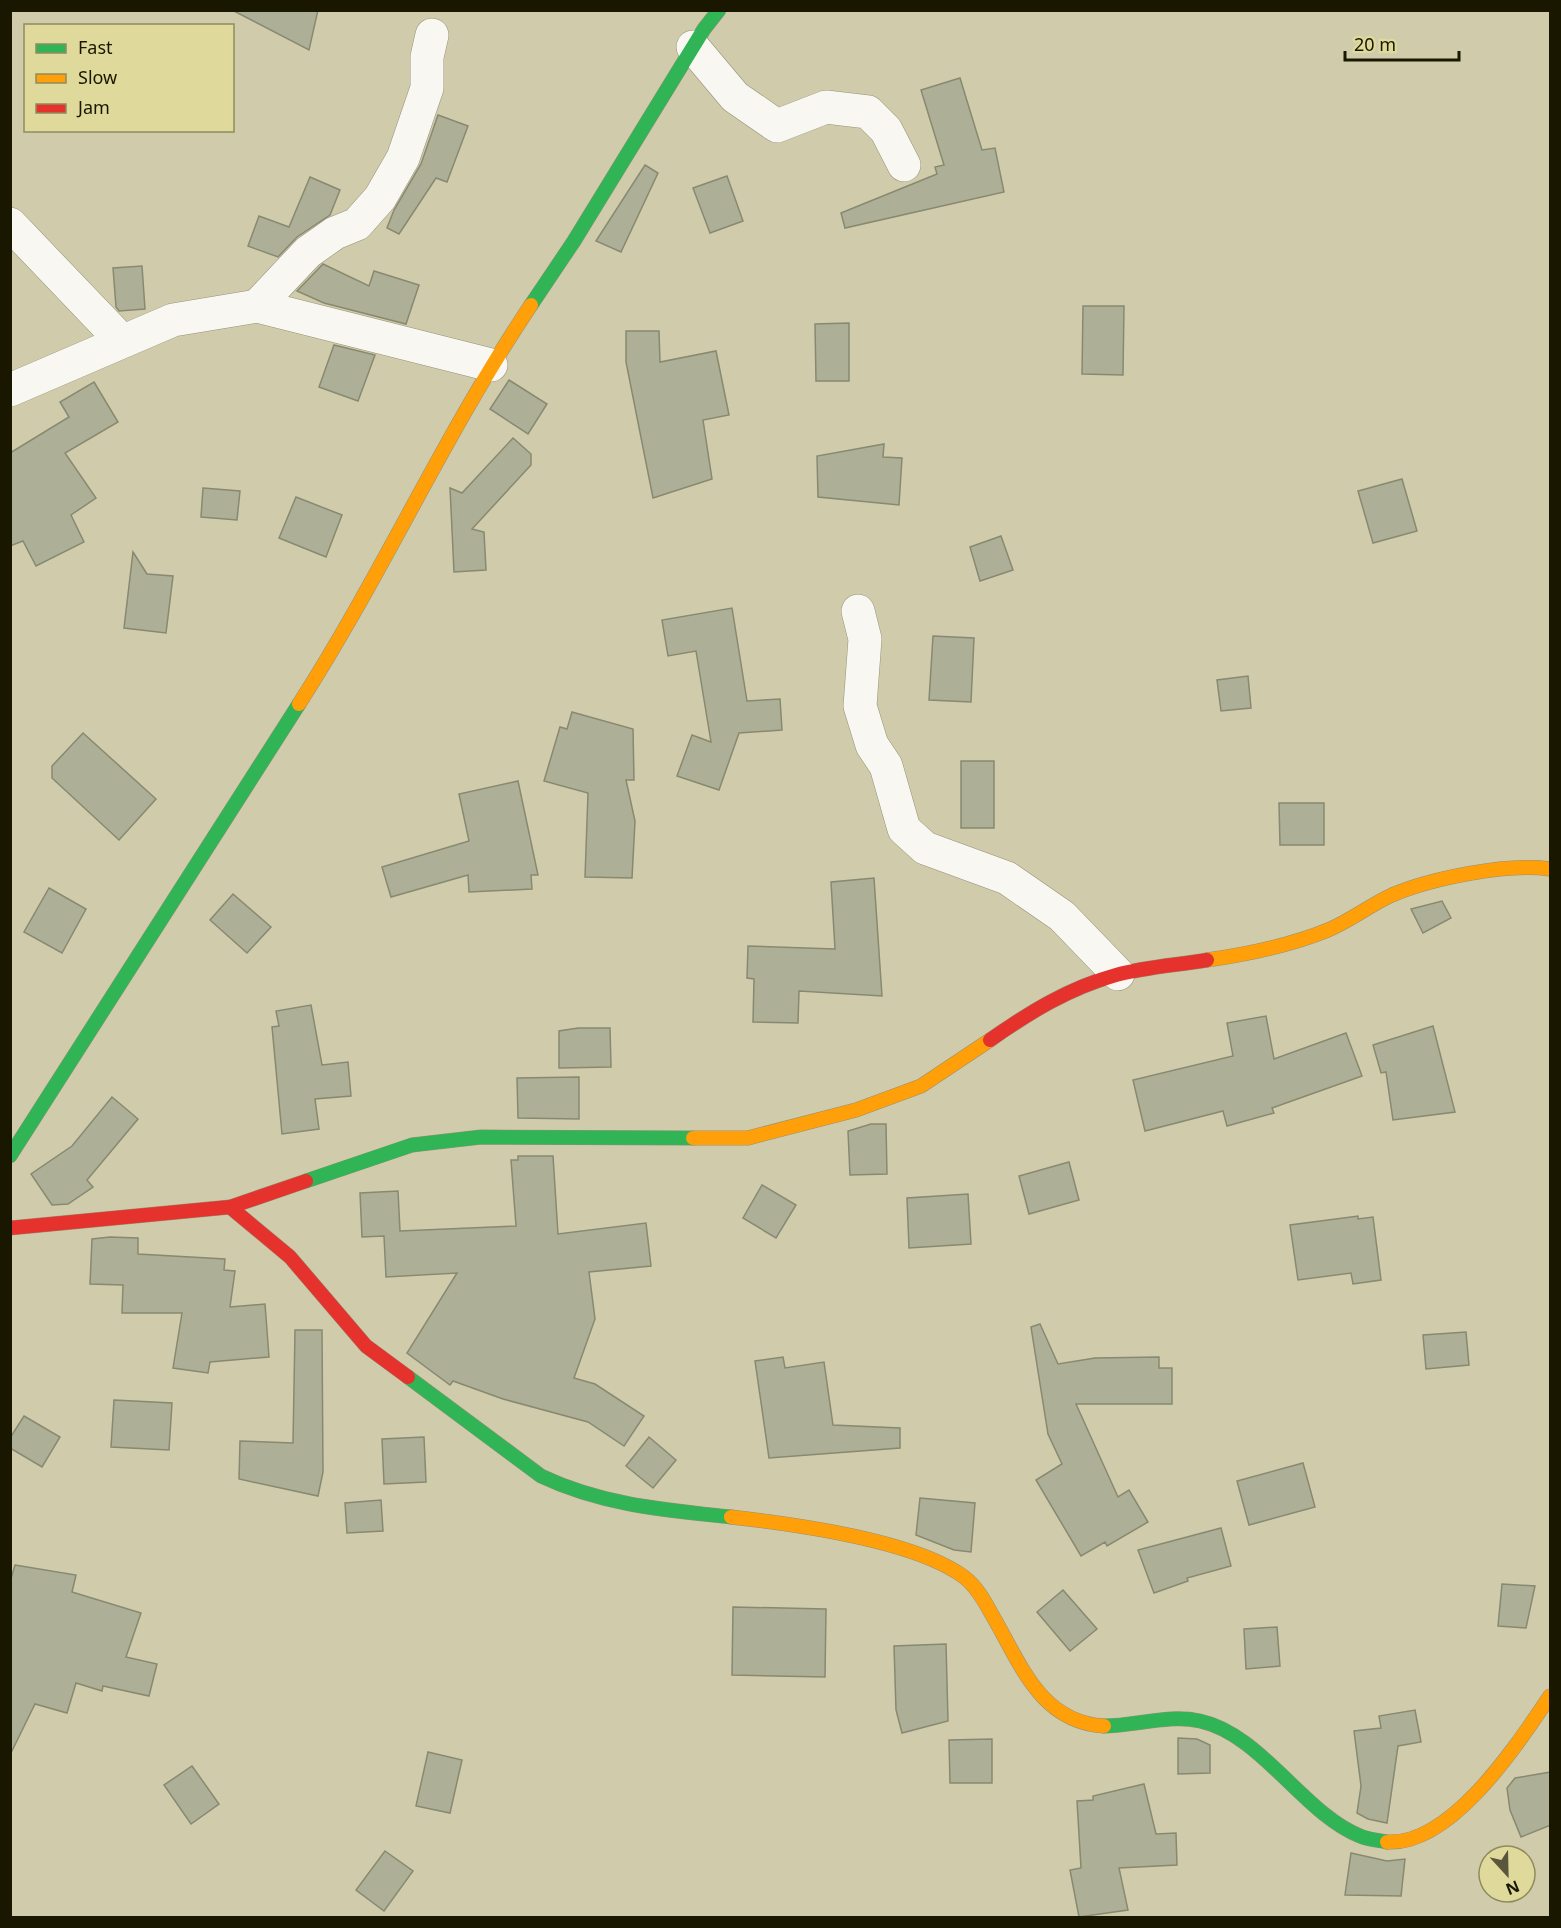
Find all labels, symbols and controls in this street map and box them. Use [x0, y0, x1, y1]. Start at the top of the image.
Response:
legend [24, 24, 234, 132]
scale bar [1345, 24, 1459, 62]
text: 20 m [1354, 32, 1396, 56]
text: Fast [78, 35, 113, 59]
text: Slow [78, 65, 117, 89]
text: Jam [76, 95, 110, 119]
north arrow [1477, 1844, 1537, 1904]
text: N [1502, 1875, 1523, 1901]

